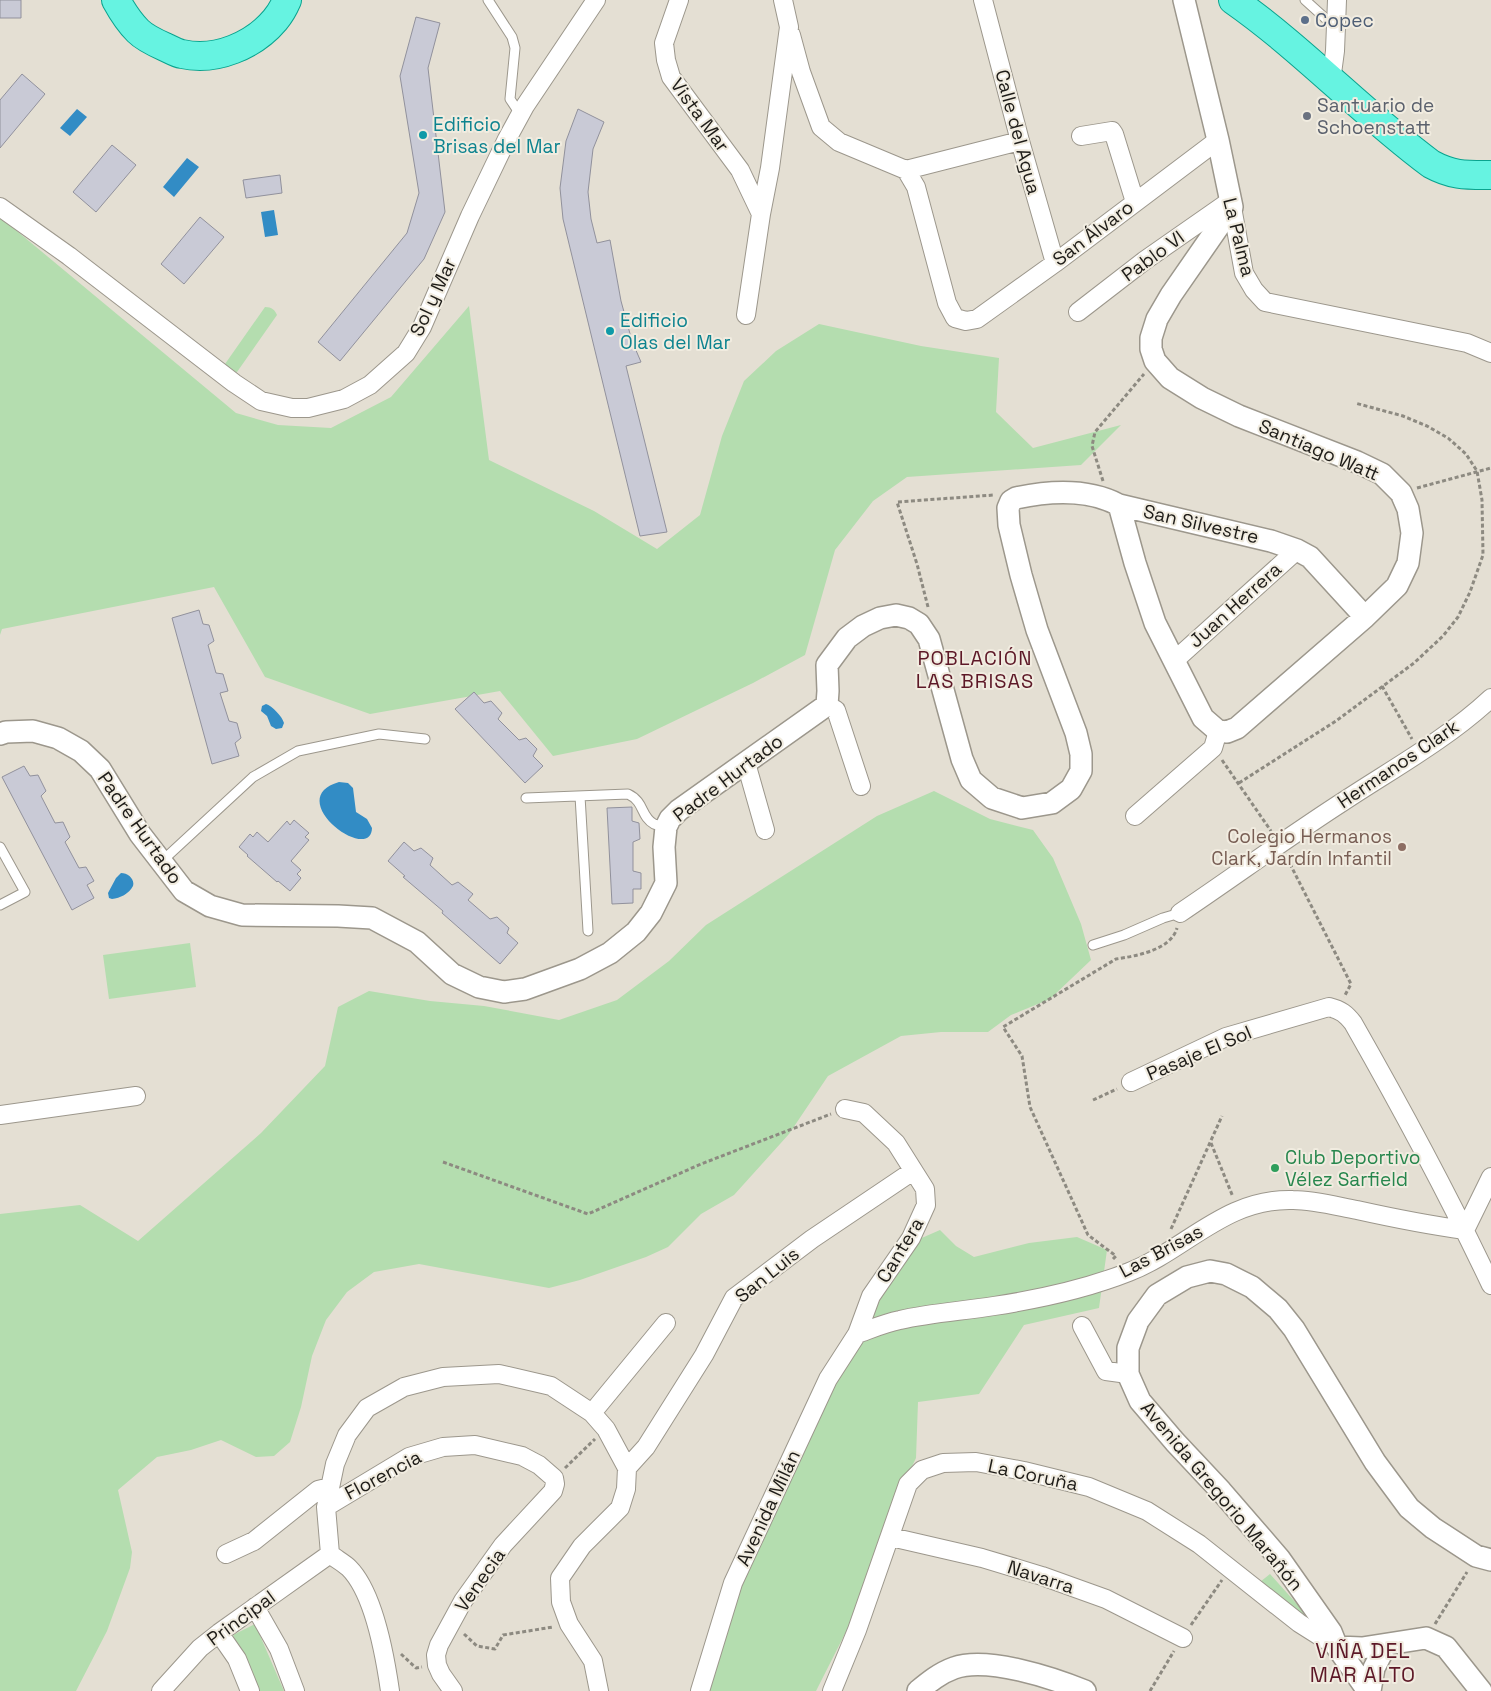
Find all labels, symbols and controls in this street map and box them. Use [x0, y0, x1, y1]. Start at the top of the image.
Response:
place label: Copec [1315, 8, 1374, 33]
marker: Copec [1299, 14, 1311, 26]
street label: Calle del Agua [989, 67, 1047, 197]
street label: Vista Mar [665, 73, 735, 157]
place label: Santuario de Schoenstatt [1317, 93, 1434, 140]
marker: Santuario de Schoenstatt [1301, 110, 1313, 122]
place label: Edificio Brisas del Mar [433, 112, 561, 159]
marker: Edificio Brisas del Mar [417, 129, 429, 141]
street label: San Álvaro [1048, 194, 1138, 272]
street label: La Palma [1217, 195, 1261, 279]
street label: Pablo VI [1117, 225, 1189, 287]
street label: Sol y Mar [404, 254, 462, 340]
place label: Edificio Olas del Mar [620, 308, 731, 355]
marker: Edificio Olas del Mar [604, 325, 616, 337]
street label: Santiago Watt [1255, 413, 1383, 487]
street label: San Silvestre [1141, 499, 1261, 549]
street label: Juan Herrera [1183, 557, 1287, 653]
district label: POBLACIÓN LAS BRISAS [916, 645, 1034, 694]
street label: Hermanos Clark [1332, 714, 1464, 814]
street label: Padre Hurtado [668, 728, 788, 828]
street label: Padre Hurtado [92, 767, 188, 889]
place label: Colegio Hermanos Clark, Jardín Infantil [1211, 824, 1392, 871]
marker: Colegio Hermanos Clark, Jardín Infantil [1396, 841, 1408, 853]
street label: Pasaje El Sol [1143, 1020, 1255, 1086]
place label: Club Deportivo Vélez Sarfield [1285, 1145, 1421, 1192]
marker: Club Deportivo Vélez Sarfield [1269, 1162, 1281, 1174]
street label: Cantera [871, 1213, 929, 1287]
street label: Las Brisas [1115, 1219, 1207, 1283]
street label: San Luis [730, 1241, 804, 1309]
street label: Avenida Gregorio Marañón [1135, 1396, 1309, 1596]
street label: Florencia [340, 1444, 426, 1506]
street label: Avenida Milán [730, 1446, 806, 1570]
street label: La Coruña [986, 1453, 1080, 1497]
street label: Venecia [449, 1543, 511, 1617]
street label: Navarra [1004, 1554, 1078, 1600]
street label: Principal [202, 1585, 280, 1651]
district label: VIÑA DEL MAR ALTO [1310, 1637, 1416, 1688]

